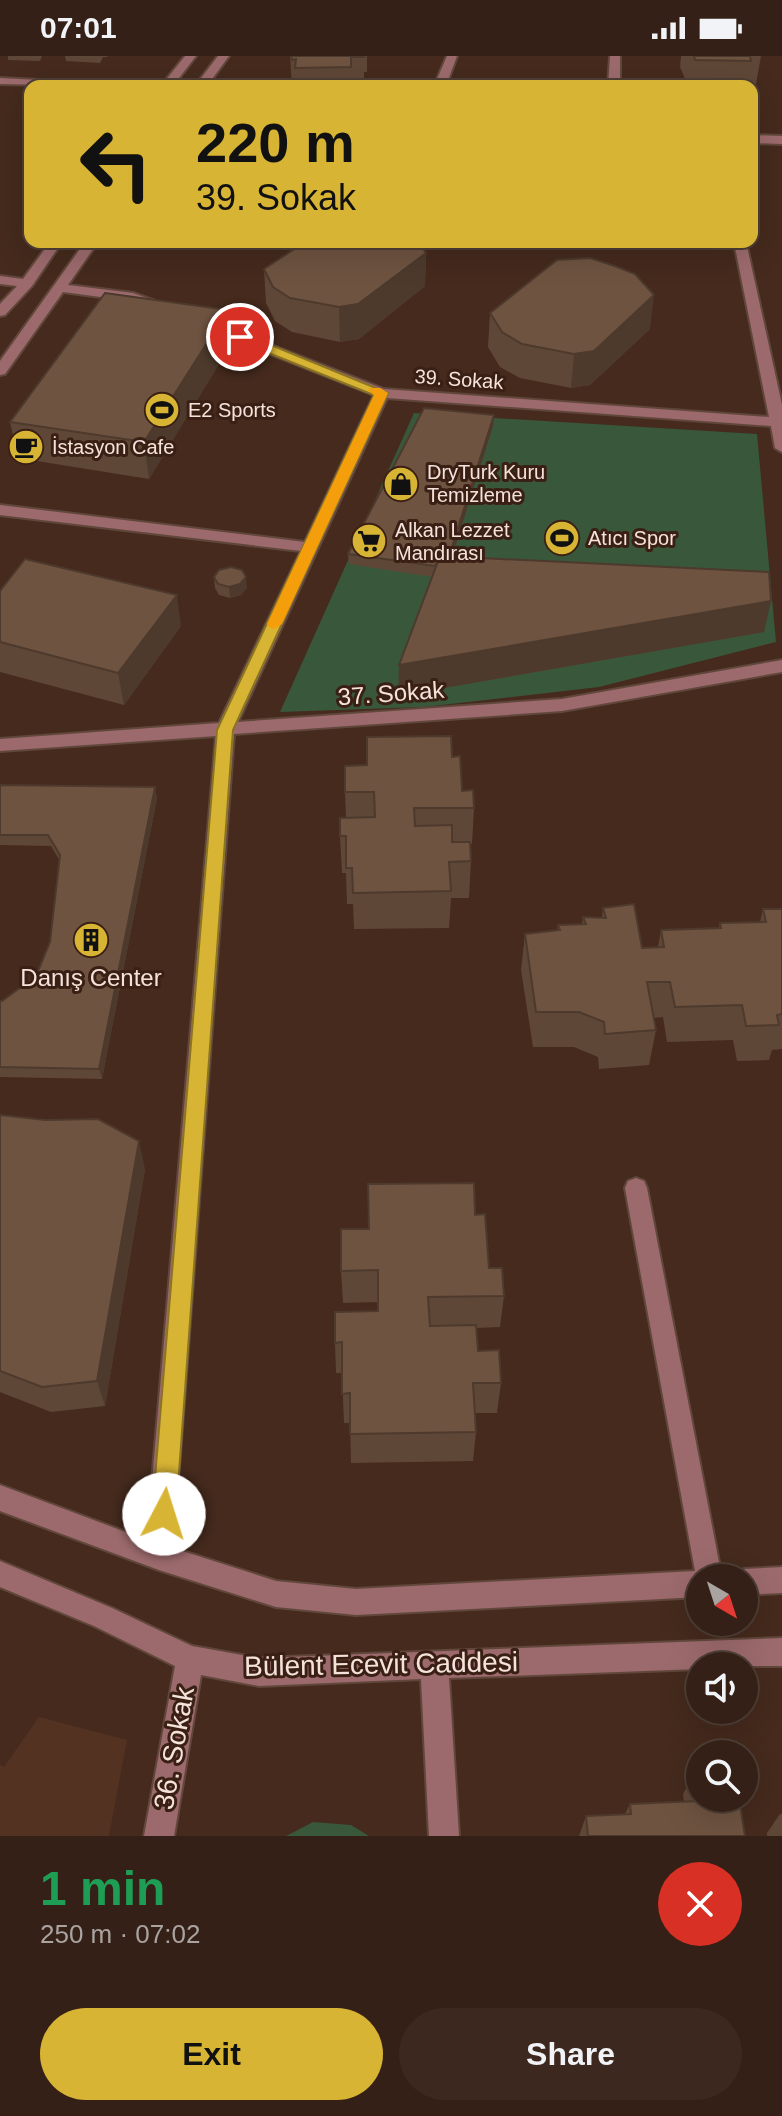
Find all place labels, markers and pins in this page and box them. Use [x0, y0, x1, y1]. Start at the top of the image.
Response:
pin [206, 303, 274, 371]
sports icon: E2 Sports [143, 391, 181, 429]
place label: E2 Sports [188, 399, 276, 421]
cafe icon: İstasyon Cafe [7, 428, 45, 466]
place label: İstasyon Cafe [52, 436, 174, 458]
place label: DryTurk Kuru Temizleme [427, 461, 545, 506]
shop icon: DryTurk Kuru Temizleme [382, 465, 420, 503]
place label: Alkan Lezzet Mandırası [395, 519, 510, 564]
sports icon: Atıcı Spor [543, 519, 581, 557]
supermarket icon: Alkan Lezzet Mandırası [350, 522, 388, 560]
place label: Atıcı Spor [588, 527, 676, 549]
building icon: Danış Center [72, 921, 110, 959]
place label: Danış Center [20, 964, 162, 991]

